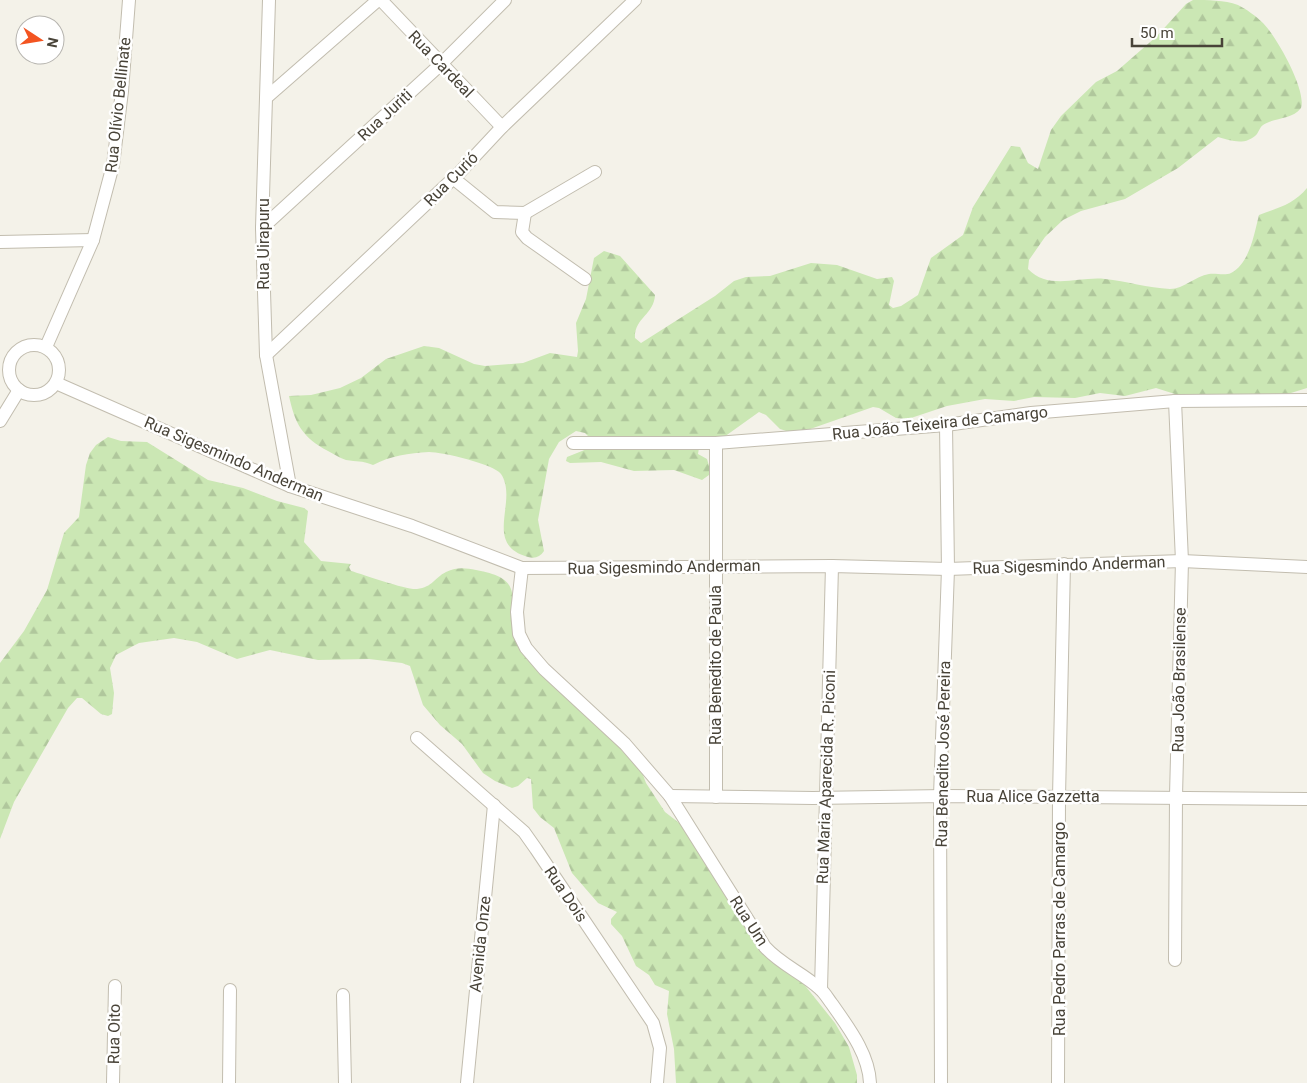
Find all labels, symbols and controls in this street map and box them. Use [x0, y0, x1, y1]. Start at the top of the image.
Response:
north arrow [15, 15, 65, 65]
scale bar [1132, 15, 1222, 47]
text: 50 m [1140, 24, 1174, 42]
street label: Rua Cardeal [404, 27, 478, 101]
text: N [44, 36, 62, 49]
street label: Rua Olívio Bellinate [101, 36, 135, 174]
street label: Rua Juriti [354, 85, 416, 145]
street label: Rua Curió [420, 148, 482, 210]
street label: Rua Uirapuru [254, 198, 273, 290]
street label: Rua João Teixeira de Camargo [831, 402, 1049, 444]
street label: Rua Sigesmindo Anderman [141, 413, 327, 505]
street label: Rua Sigesmindo Anderman [972, 552, 1166, 578]
street label: Rua Sigesmindo Anderman [567, 556, 761, 578]
street label: Rua Benedito de Paula [706, 585, 725, 745]
street label: Rua João Brasilense [1168, 607, 1190, 753]
street label: Rua Benedito José Pereira [932, 660, 954, 848]
street label: Rua Maria Aparecida R. Piconi [813, 670, 839, 884]
street label: Rua Alice Gazzetta [966, 787, 1100, 806]
street label: Rua Pedro Parras de Camargo [1050, 822, 1069, 1036]
street label: Rua Dois [540, 863, 592, 925]
street label: Rua Um [726, 892, 772, 950]
street label: Avenida Onze [465, 895, 495, 993]
street label: Rua Oito [104, 1004, 124, 1064]

